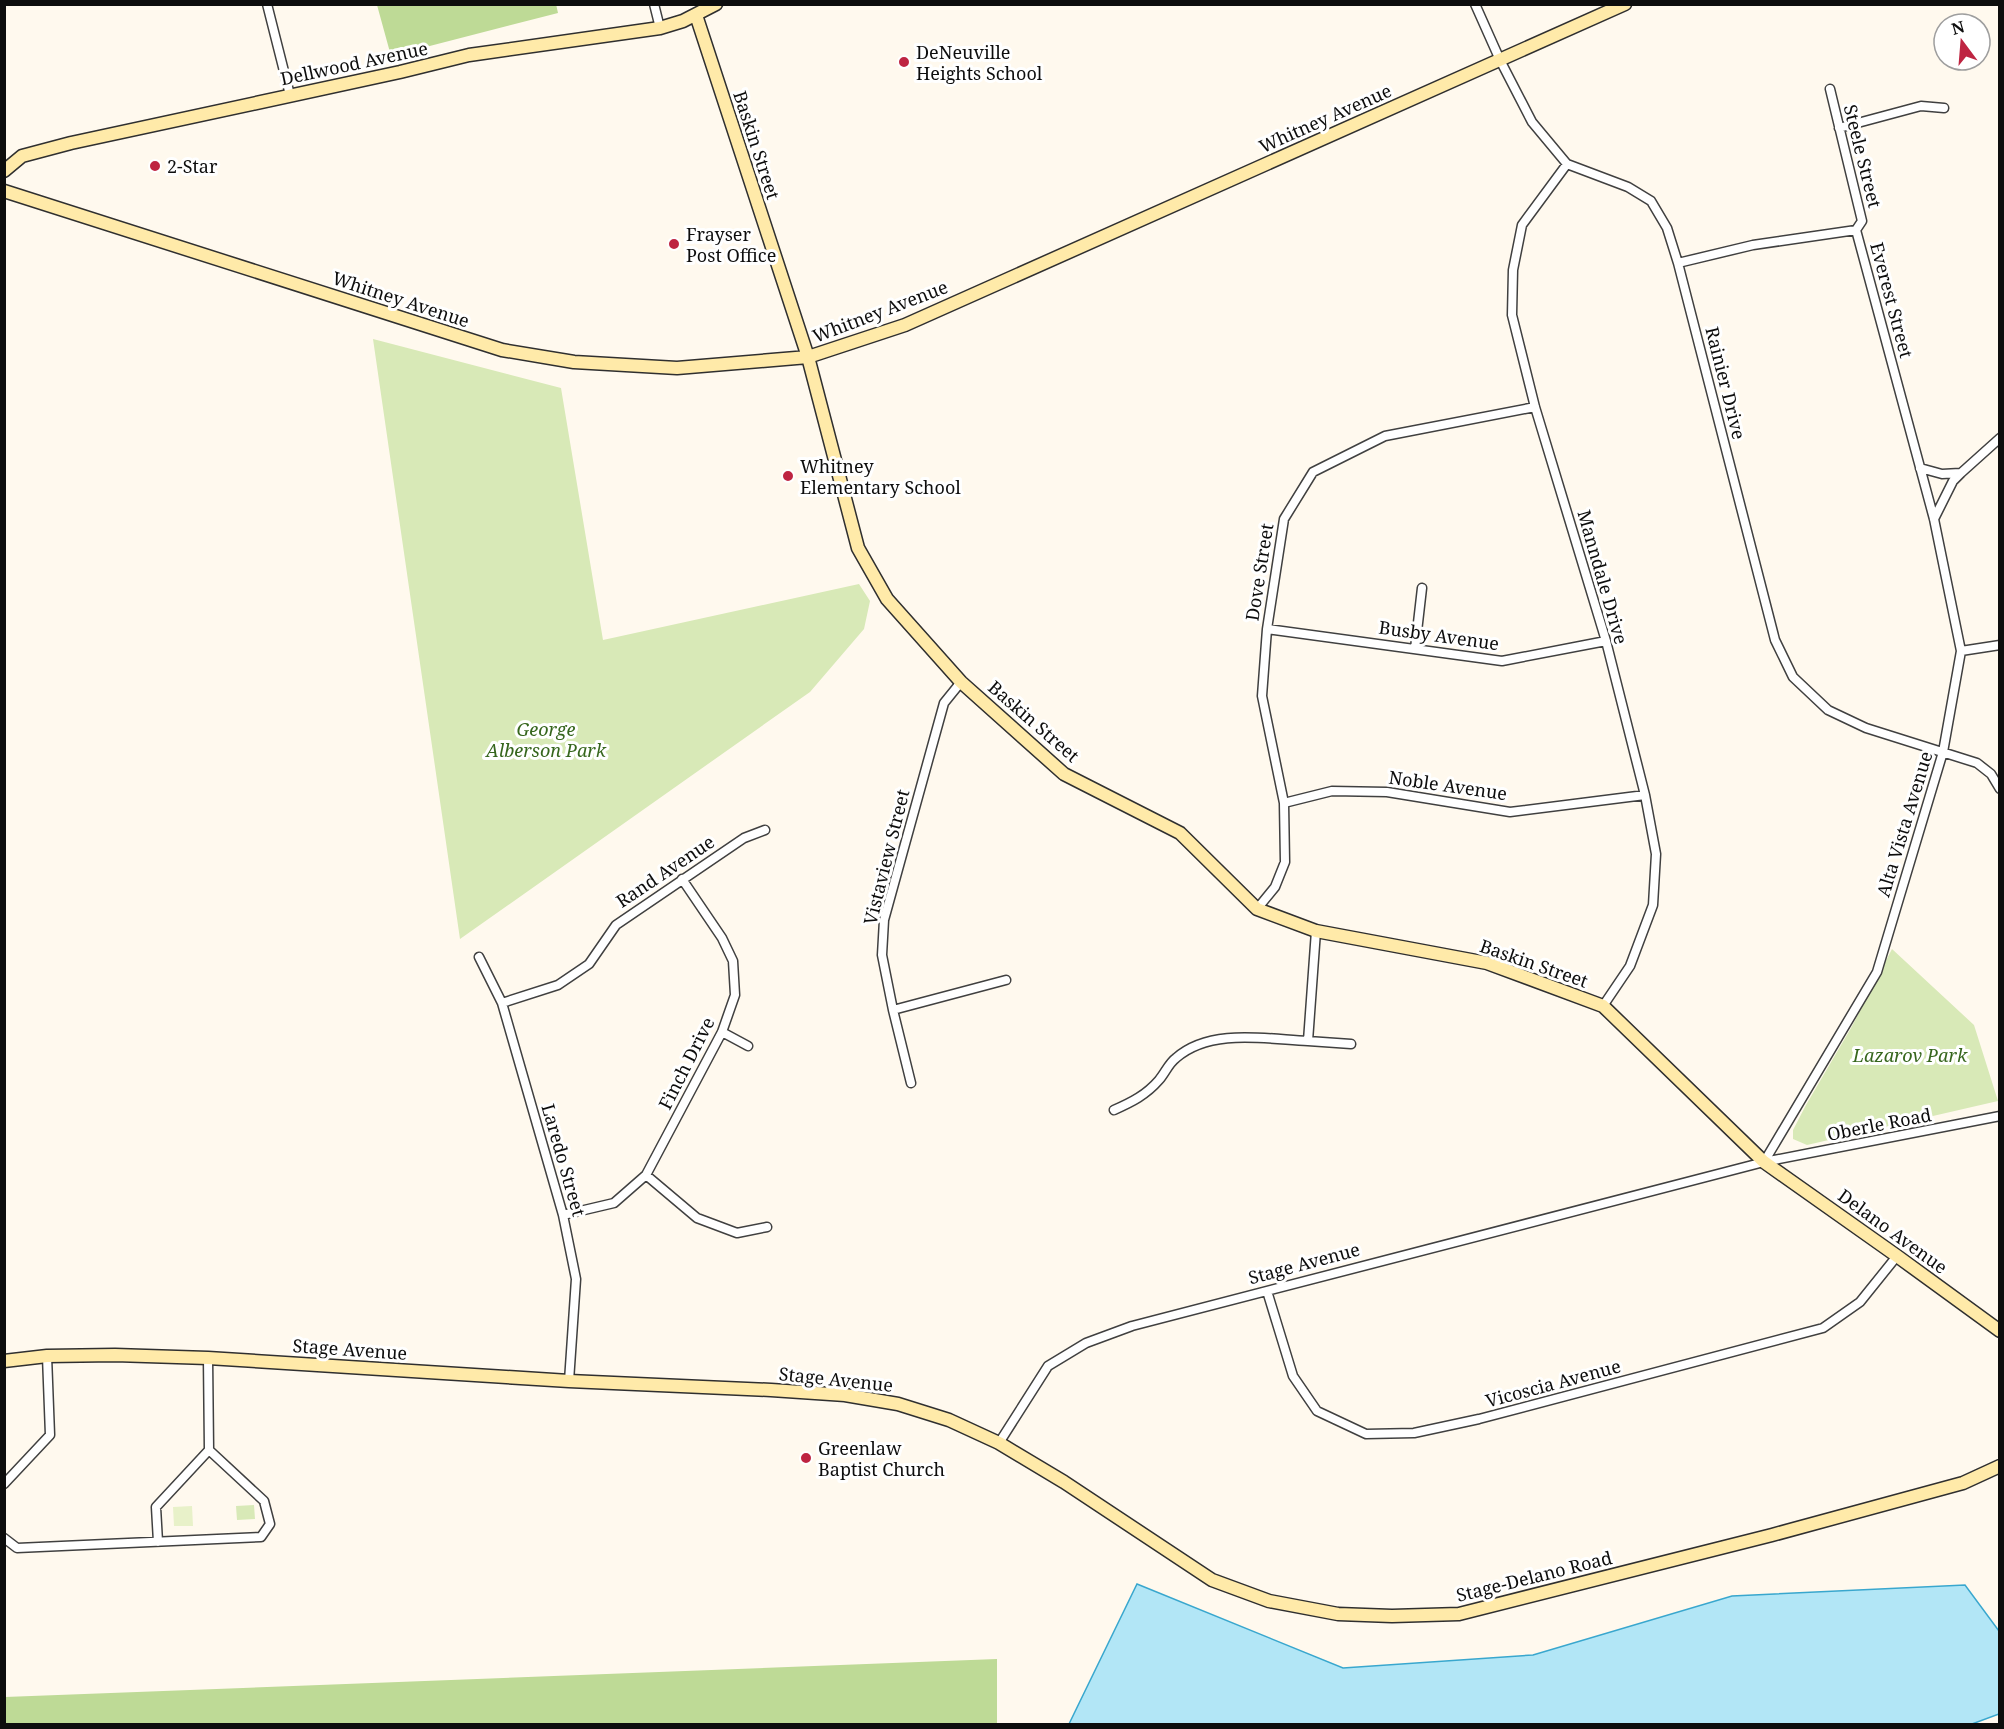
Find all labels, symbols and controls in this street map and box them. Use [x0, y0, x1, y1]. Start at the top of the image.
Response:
north arrow [1932, 12, 1992, 72]
text: N [1949, 15, 1967, 40]
street label: Dellwood Avenue [278, 36, 430, 90]
place label: DeNeuville Heights School [916, 40, 1043, 85]
marker: DeNeuville Heights School [897, 55, 911, 69]
street label: Whitney Avenue [1255, 78, 1395, 158]
street label: Baskin Street [728, 88, 786, 202]
street label: Steele Street [1839, 102, 1887, 210]
place label: 2-Star [167, 154, 218, 178]
marker: 2-Star [148, 159, 162, 173]
place label: Frayser Post Office [686, 222, 776, 267]
marker: Frayser Post Office [667, 237, 681, 251]
street label: Everest Street [1865, 240, 1919, 360]
street label: Whitney Avenue [329, 266, 473, 332]
street label: Whitney Avenue [809, 274, 951, 348]
street label: Rainier Drive [1700, 324, 1752, 442]
place label: Whitney Elementary School [800, 454, 961, 499]
marker: Whitney Elementary School [781, 469, 795, 483]
street label: Manndale Drive [1572, 507, 1634, 647]
street label: Dove Street [1239, 522, 1279, 622]
street label: Busby Avenue [1377, 615, 1501, 655]
street label: Baskin Street [984, 675, 1084, 767]
park label: George Alberson Park [484, 717, 607, 762]
street label: Alta Vista Avenue [1870, 748, 1938, 900]
street label: Noble Avenue [1387, 765, 1509, 805]
street label: Vistaview Street [858, 787, 914, 927]
street label: Rand Avenue [611, 829, 719, 913]
street label: Baskin Street [1477, 933, 1591, 993]
street label: Finch Drive [653, 1013, 719, 1113]
park label: Lazarov Park [1852, 1043, 1968, 1067]
street label: Laredo Street [537, 1101, 591, 1219]
street label: Oberle Road [1825, 1102, 1933, 1146]
street label: Delano Avenue [1834, 1183, 1952, 1279]
street label: Stage Avenue [1246, 1237, 1362, 1289]
street label: Stage Avenue [292, 1333, 408, 1365]
street label: Vicoscia Avenue [1483, 1353, 1623, 1413]
street label: Stage Avenue [778, 1361, 894, 1397]
place label: Greenlaw Baptist Church [818, 1436, 945, 1481]
marker: Greenlaw Baptist Church [799, 1451, 813, 1465]
street label: Stage-Delano Road [1454, 1545, 1614, 1607]

